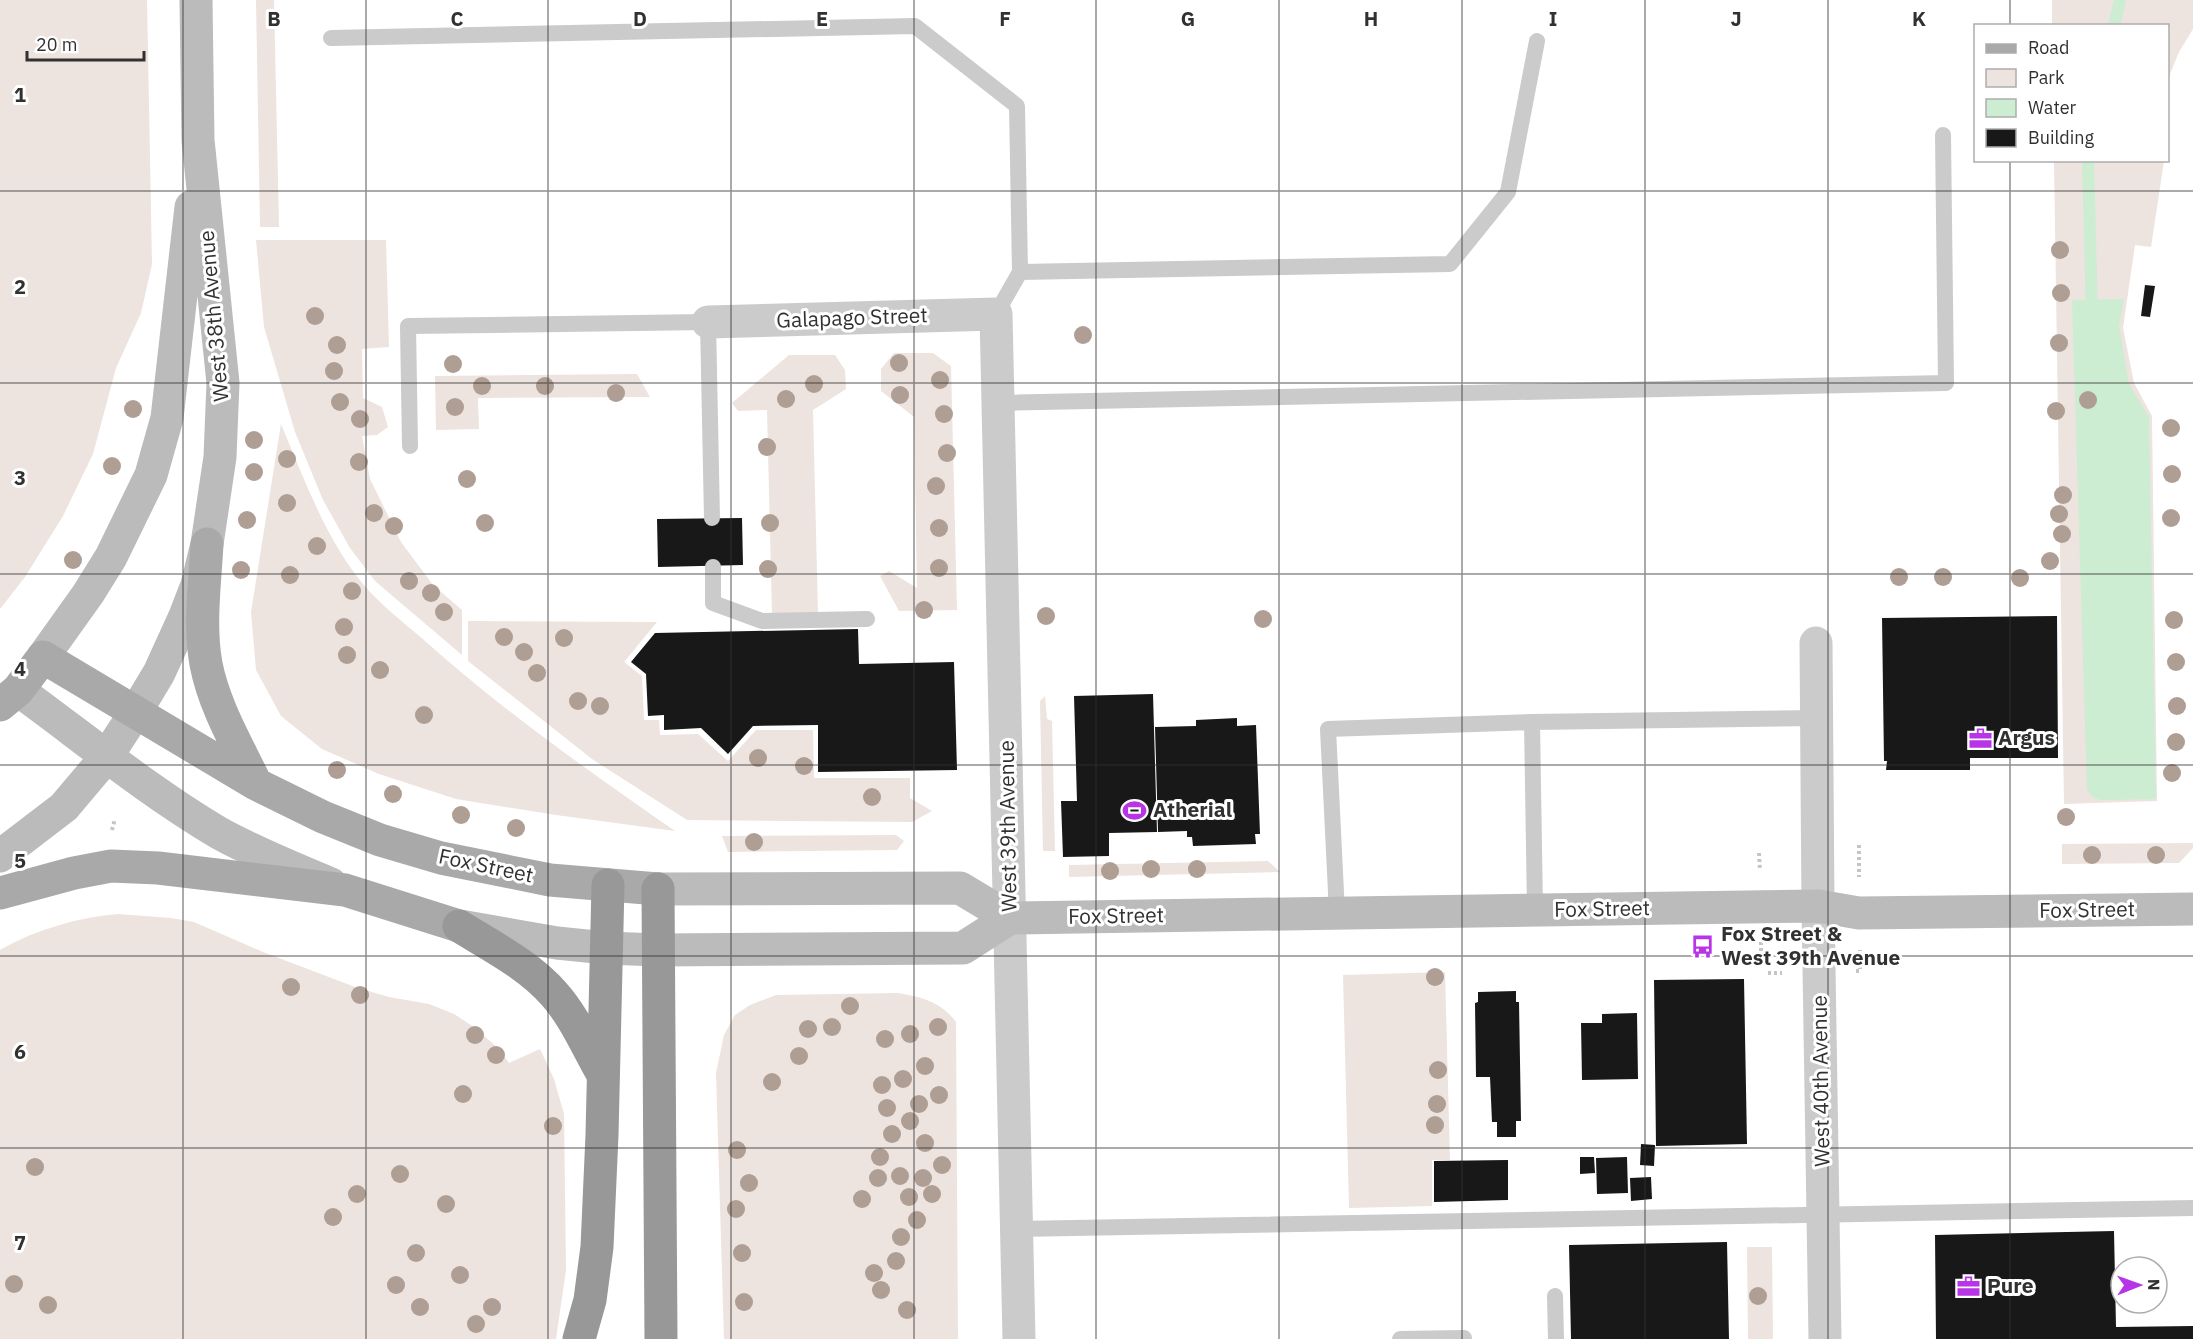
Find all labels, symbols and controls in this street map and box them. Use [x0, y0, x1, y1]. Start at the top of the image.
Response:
text: B [267, 5, 281, 32]
text: C [450, 5, 464, 32]
text: D [633, 5, 647, 32]
text: E [816, 5, 828, 32]
text: F [999, 5, 1011, 32]
text: G [1181, 5, 1195, 32]
text: H [1364, 5, 1378, 32]
text: I [1549, 5, 1557, 32]
text: J [1730, 5, 1742, 32]
text: K [1912, 5, 1926, 32]
scale bar [27, 24, 144, 62]
legend [1974, 24, 2169, 162]
text: 20 m [36, 33, 78, 56]
text: Road [2028, 36, 2069, 59]
text: Park [2028, 66, 2065, 89]
text: 1 [14, 81, 26, 108]
text: Water [2028, 96, 2077, 119]
text: Building [2028, 126, 2095, 149]
street label: West 38th Avenue [192, 229, 234, 403]
text: 2 [14, 273, 26, 300]
street label: Galapago Street [776, 300, 928, 334]
text: 3 [14, 464, 26, 491]
text: 4 [14, 655, 26, 682]
place label: Argus [1998, 723, 2055, 751]
office icon: Argus [1967, 725, 1993, 751]
street label: West 39th Avenue [992, 740, 1022, 912]
place label: Atherial [1153, 795, 1232, 823]
sports icon: Atherial [1122, 797, 1148, 823]
street label: Fox Street [436, 841, 536, 889]
text: 5 [14, 847, 26, 874]
street label: Fox Street [1554, 893, 1650, 923]
street label: Fox Street [2039, 894, 2135, 924]
street label: Fox Street [1068, 900, 1164, 930]
place label: Fox Street & West 39th Avenue [1721, 919, 1901, 971]
bus stop icon: Fox Street & West 39th Avenue [1690, 933, 1716, 959]
street label: West 40th Avenue [1805, 995, 1835, 1167]
text: 6 [14, 1038, 26, 1065]
text: 7 [14, 1229, 26, 1256]
north arrow [2109, 1255, 2169, 1315]
place label: Pure [1987, 1271, 2034, 1299]
office icon: Pure [1956, 1273, 1982, 1299]
text: N [2144, 1279, 2164, 1291]

